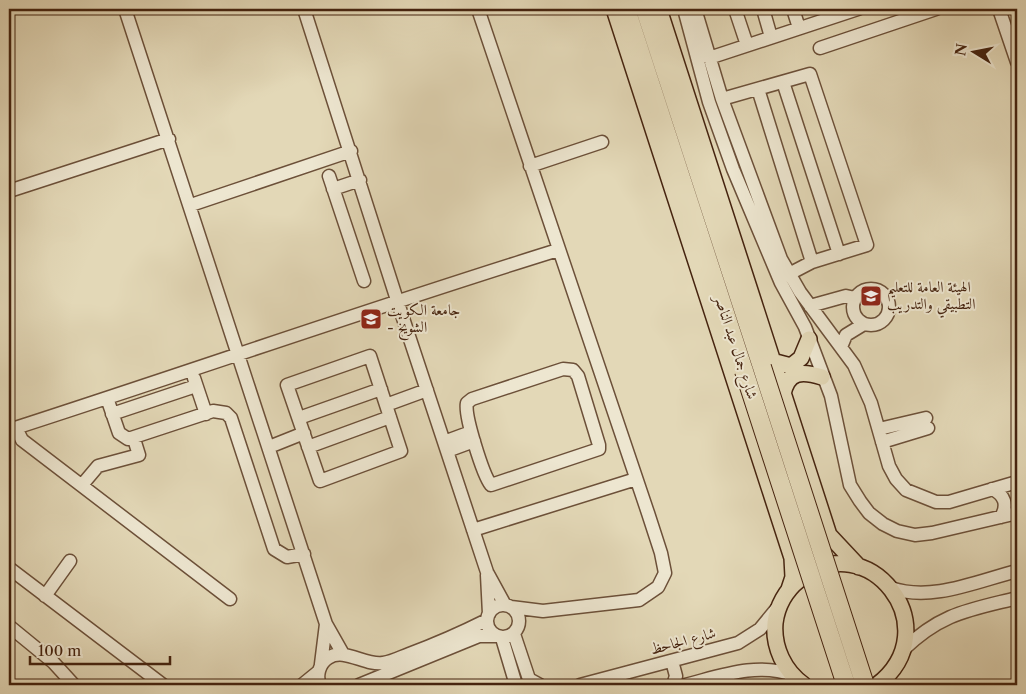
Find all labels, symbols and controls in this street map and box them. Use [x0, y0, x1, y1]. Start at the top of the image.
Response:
north arrow [948, 28, 998, 78]
text: N [951, 42, 971, 57]
place label: الهيئة العامة للتعليم التطبيقي والتدريب [887, 277, 976, 318]
school or university icon: الهيئة العامة للتعليم التطبيقي والتدريب [859, 284, 883, 308]
street label: شارع جمال عبد الناصر [706, 290, 762, 403]
place label: جامعة الكويت - الشويخ [387, 300, 460, 341]
school or university icon: جامعة الكويت - الشويخ [359, 307, 383, 331]
street label: شارع الجاحظ [648, 623, 719, 662]
scale bar [30, 634, 170, 666]
text: 100 m [38, 641, 81, 660]

